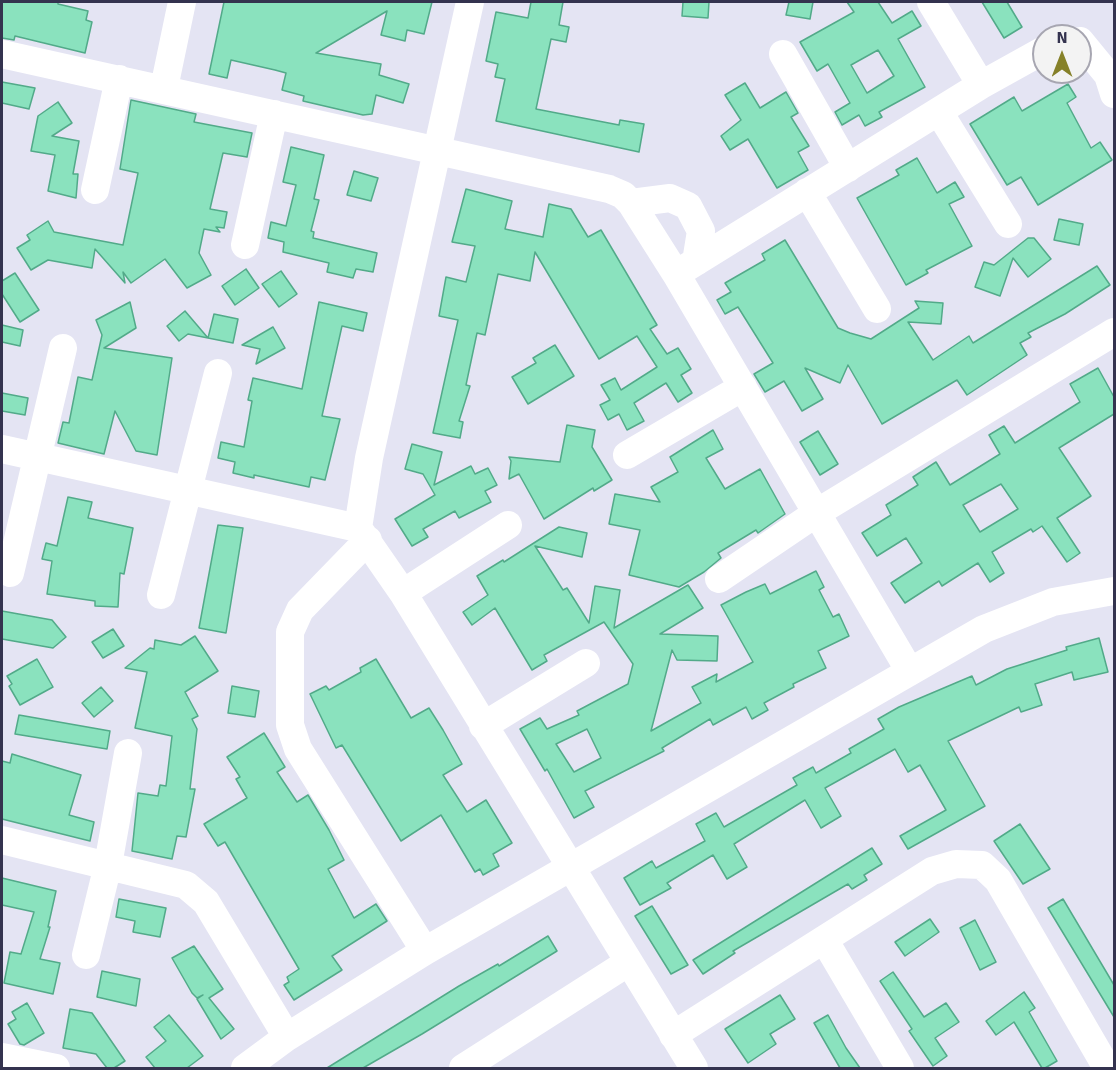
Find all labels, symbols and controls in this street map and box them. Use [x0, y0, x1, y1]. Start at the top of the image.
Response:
north arrow [1032, 24, 1092, 84]
text: N [1056, 28, 1068, 48]

